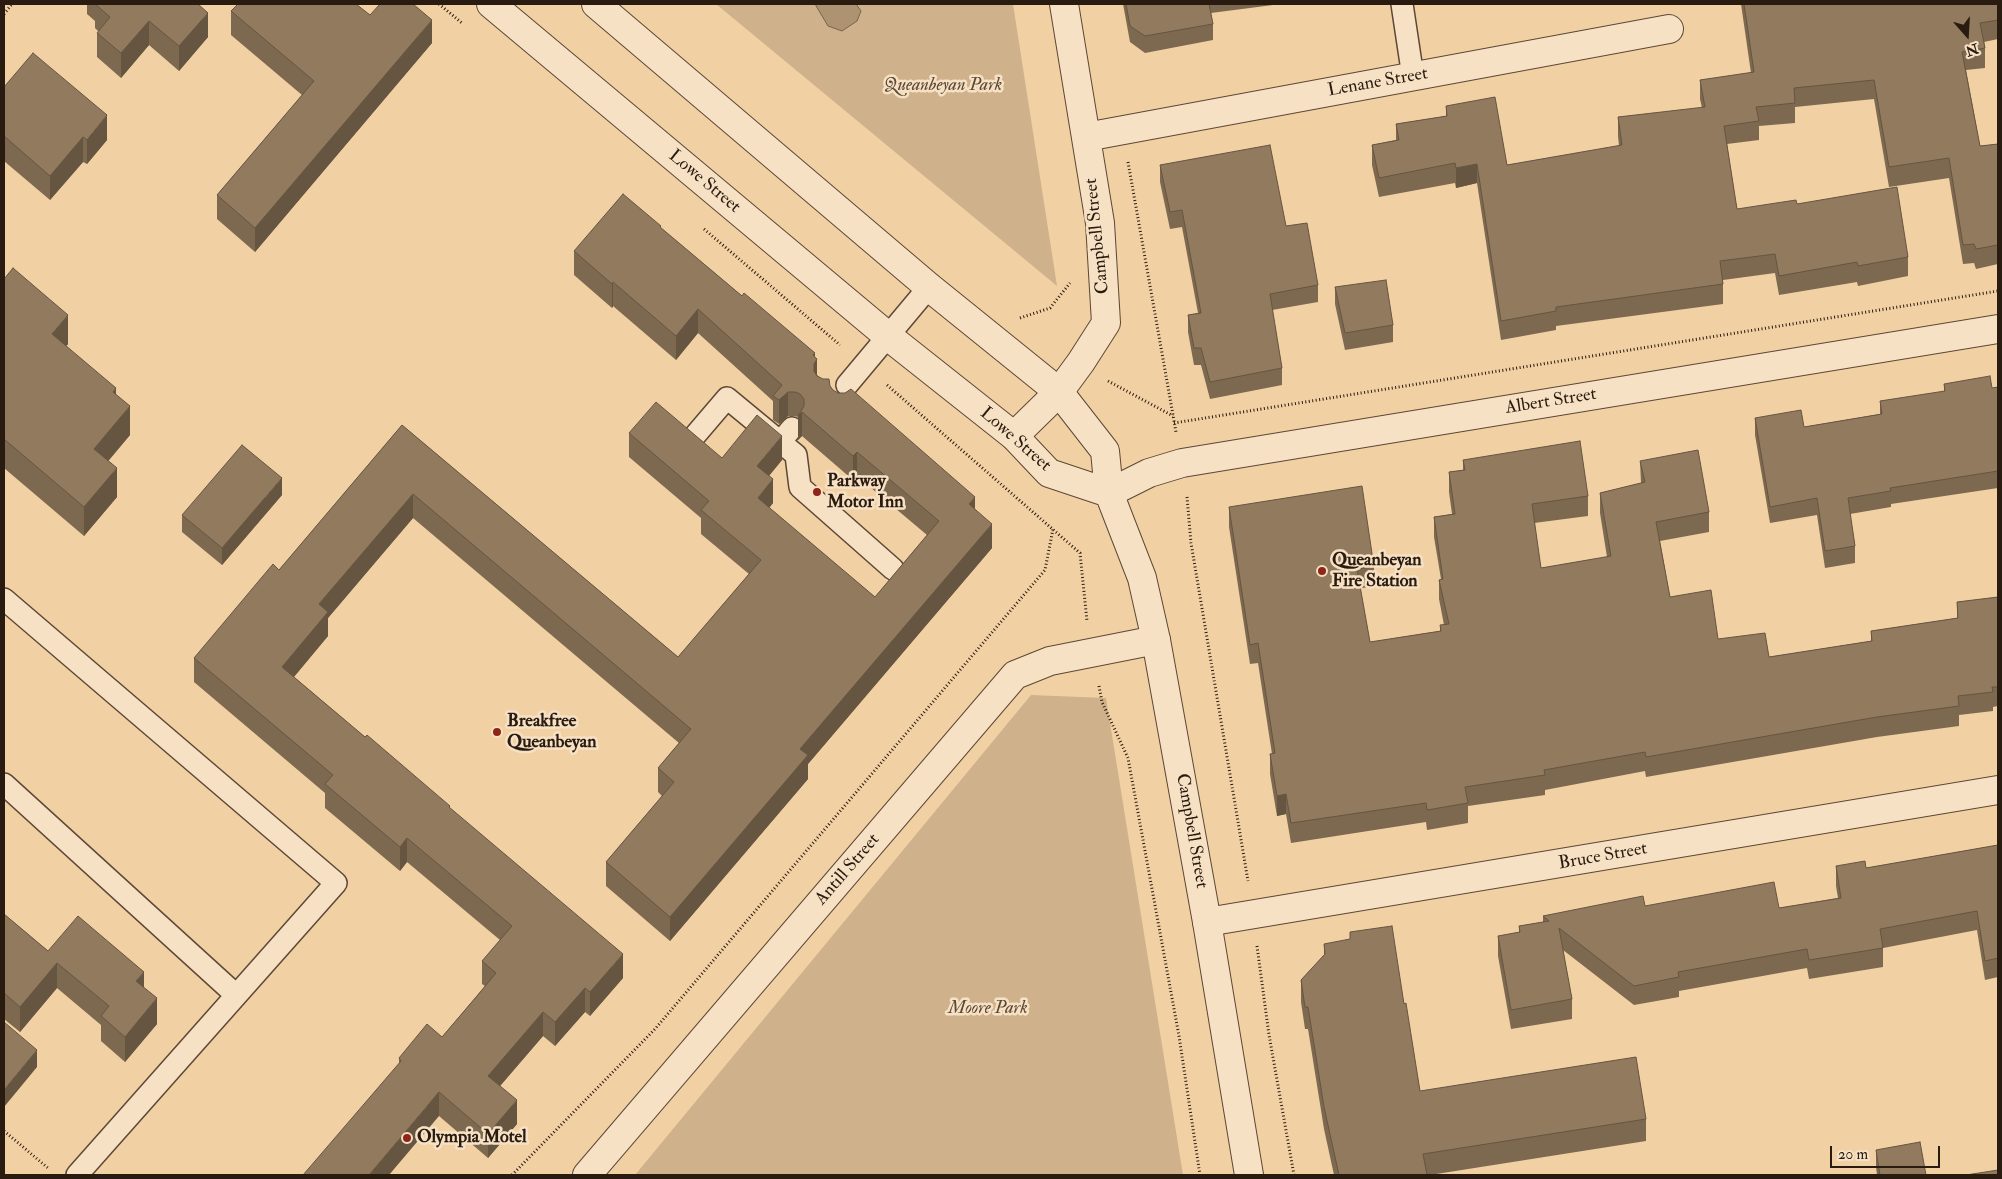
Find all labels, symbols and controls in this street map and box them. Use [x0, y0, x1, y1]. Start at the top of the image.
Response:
north arrow [1942, 10, 1992, 60]
text: N [1963, 40, 1981, 60]
street label: Lenane Street [1326, 64, 1430, 102]
park label: Queanbeyan Park [884, 75, 1002, 97]
street label: Lowe Street [664, 146, 744, 218]
street label: Campbell Street [1081, 177, 1115, 295]
street label: Albert Street [1504, 384, 1598, 420]
street label: Lowe Street [975, 403, 1055, 477]
place label: Parkway Motor Inn [827, 471, 904, 514]
marker: Parkway Motor Inn [811, 486, 823, 498]
place label: Queanbeyan Fire Station [1332, 550, 1422, 592]
marker: Queanbeyan Fire Station [1316, 565, 1328, 577]
place label: Breakfree Queanbeyan [507, 711, 597, 754]
marker: Breakfree Queanbeyan [491, 726, 503, 738]
street label: Campbell Street [1170, 772, 1212, 890]
street label: Antill Street [811, 830, 885, 910]
street label: Bruce Street [1557, 839, 1649, 875]
park label: Moore Park [948, 998, 1028, 1020]
place label: Olympia Motel [417, 1127, 527, 1149]
marker: Olympia Motel [401, 1132, 413, 1144]
scale bar [1832, 1136, 1942, 1168]
text: 20 m [1838, 1145, 1868, 1164]

